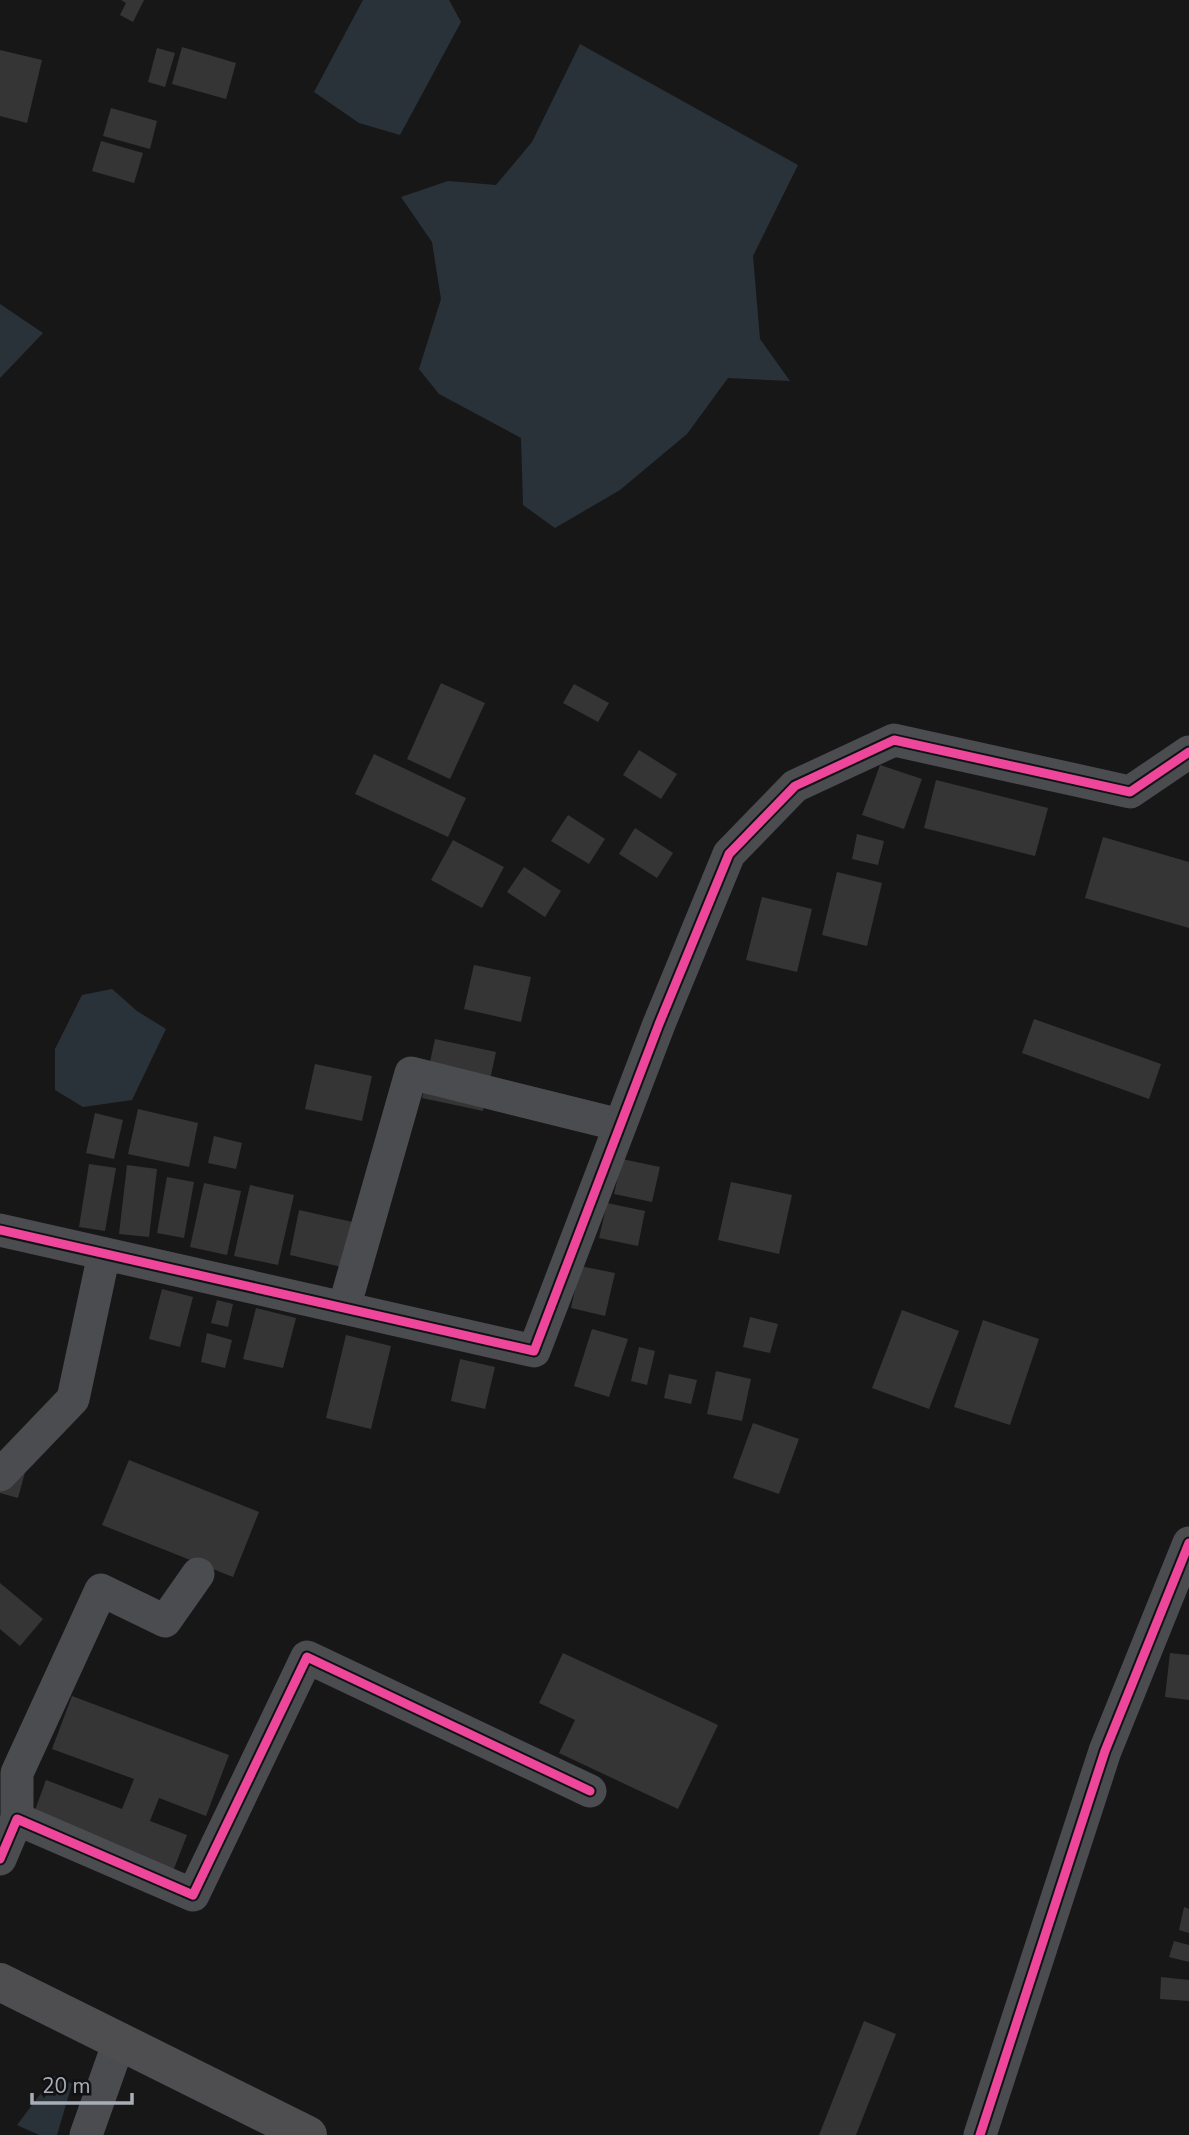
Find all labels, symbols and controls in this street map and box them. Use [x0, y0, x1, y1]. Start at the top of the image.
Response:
scale bar [32, 2062, 131, 2106]
text: 20 m [42, 2072, 91, 2100]

